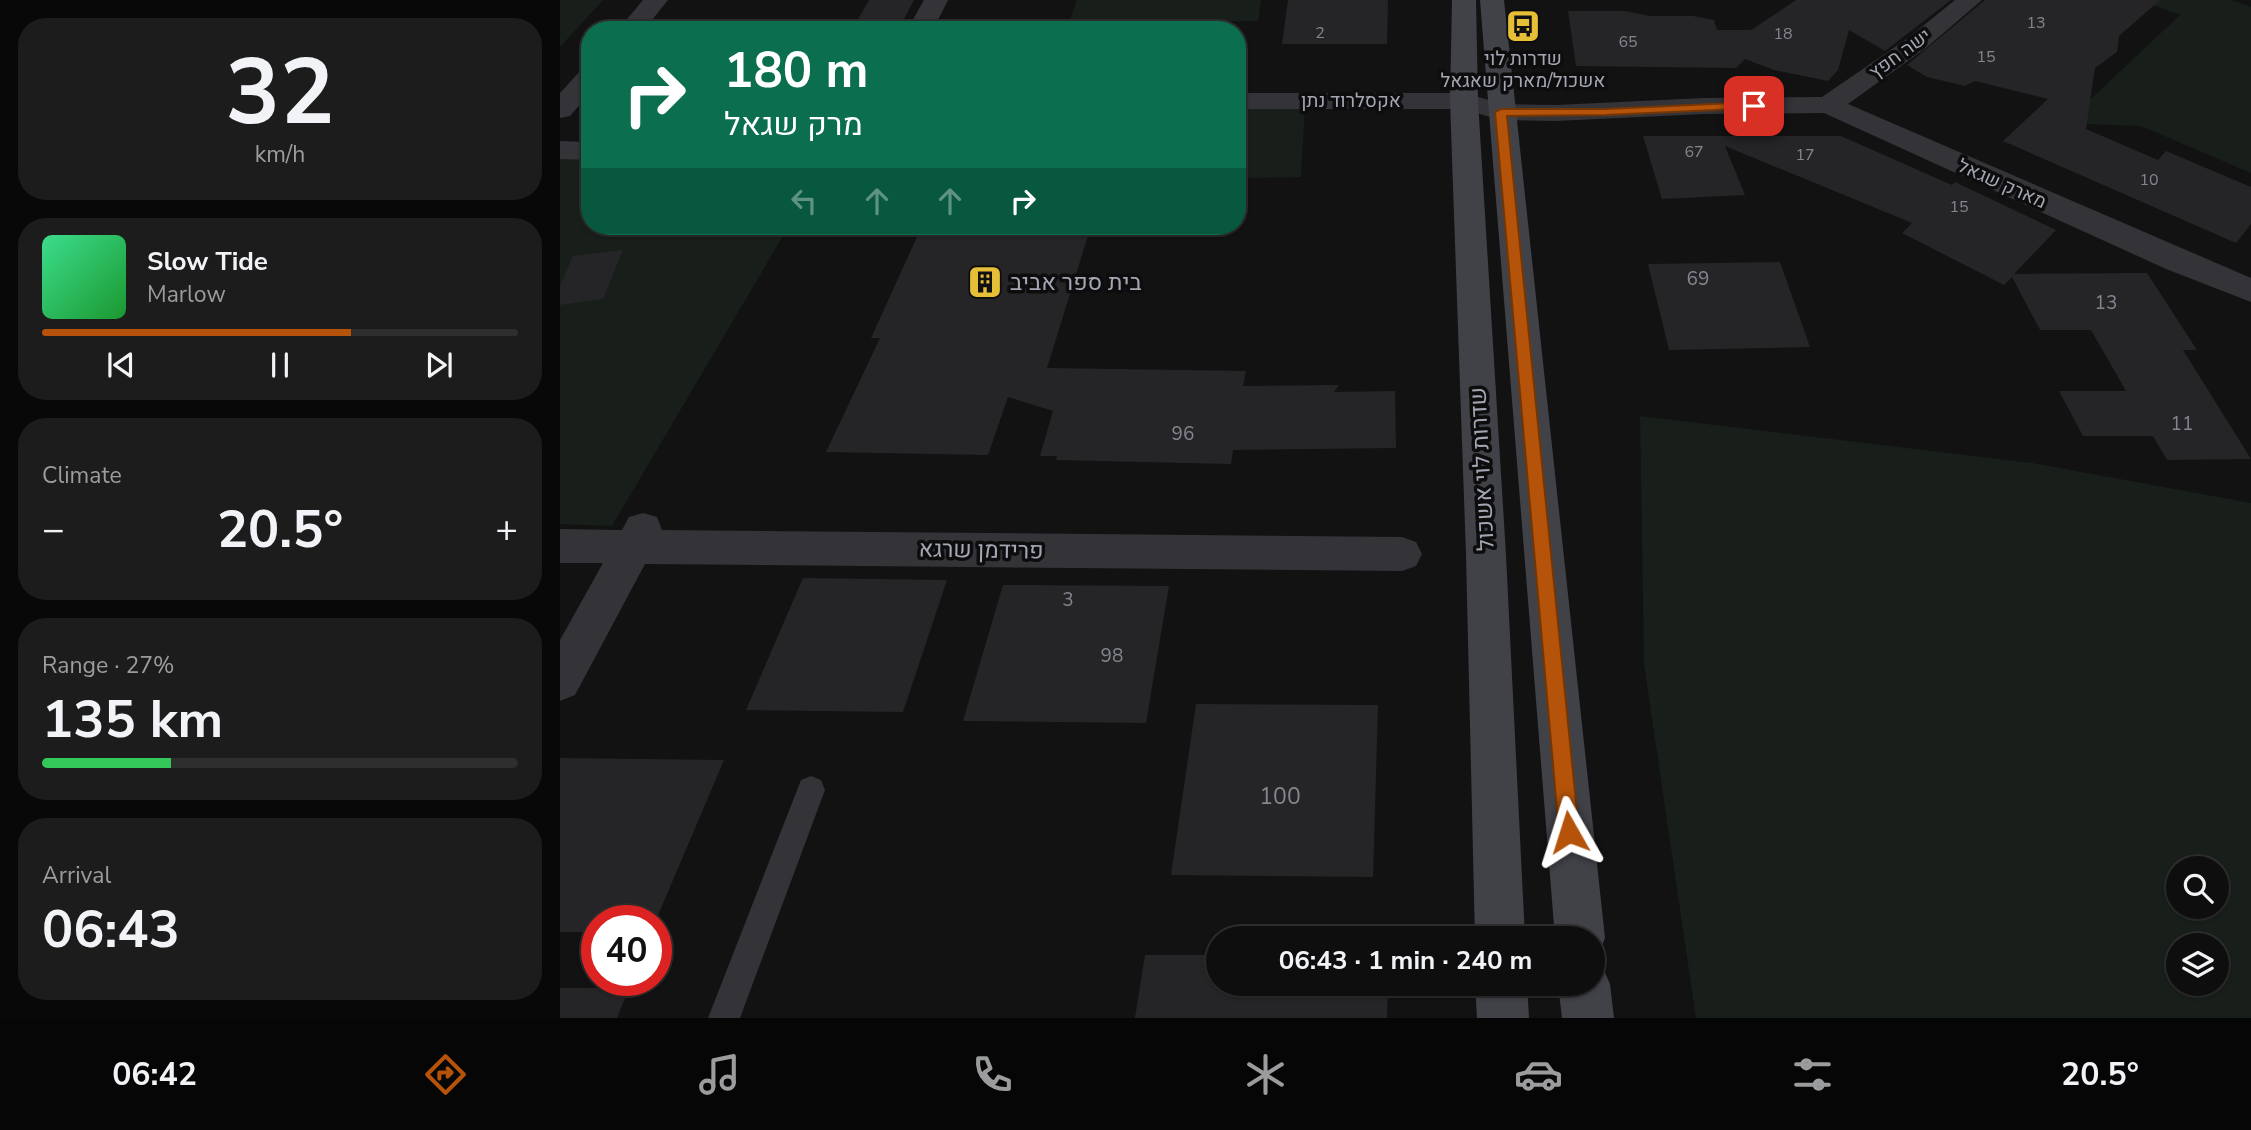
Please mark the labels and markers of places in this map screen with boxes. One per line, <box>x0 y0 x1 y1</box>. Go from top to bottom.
bus stop icon: שדרות לוי אשכול/מארק שאגאל <box>1504 7 1542 45</box>
place label: שדרות לוי אשכול/מארק שאגאל <box>1440 46 1606 94</box>
pin <box>1724 76 1784 136</box>
building icon: בית ספר אביב <box>966 263 1004 301</box>
place label: בית ספר אביב <box>1010 267 1142 298</box>

